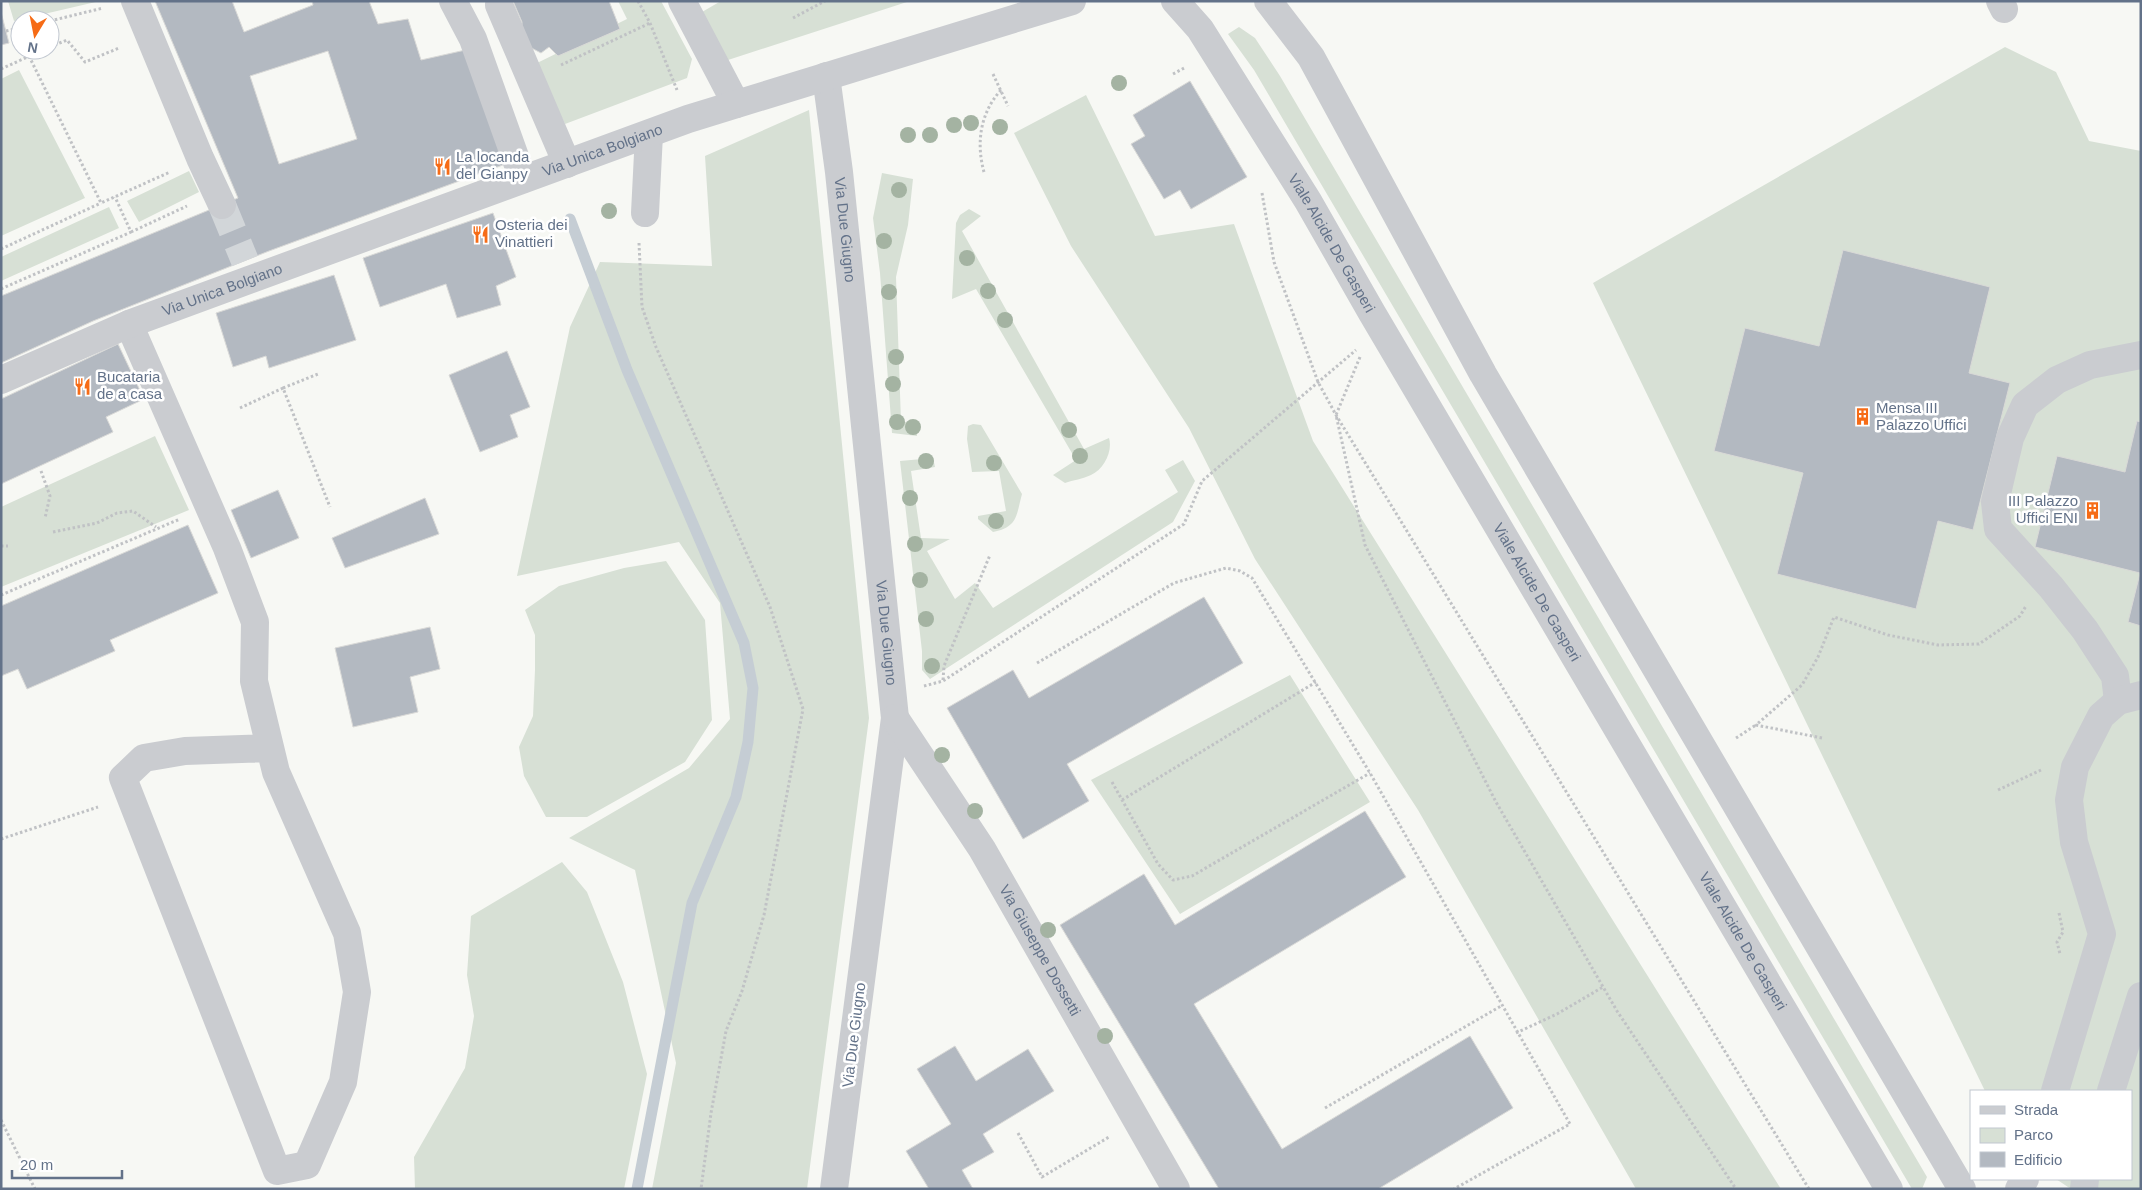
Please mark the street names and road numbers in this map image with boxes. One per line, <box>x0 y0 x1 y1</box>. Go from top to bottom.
street label: Via Unica Bolgiano <box>540 120 665 180</box>
street label: Viale Alcide De Gasperi <box>1285 171 1379 315</box>
street label: Via Due Giugno <box>832 176 859 283</box>
street label: Via Unica Bolgiano <box>160 260 284 319</box>
street label: Viale Alcide De Gasperi <box>1490 520 1585 664</box>
street label: Via Due Giugno <box>873 579 901 686</box>
street label: Viale Alcide De Gasperi <box>1696 869 1790 1013</box>
street label: Via Giuseppe Dossetti <box>996 882 1084 1019</box>
street label: Via Due Giugno <box>839 981 868 1088</box>

